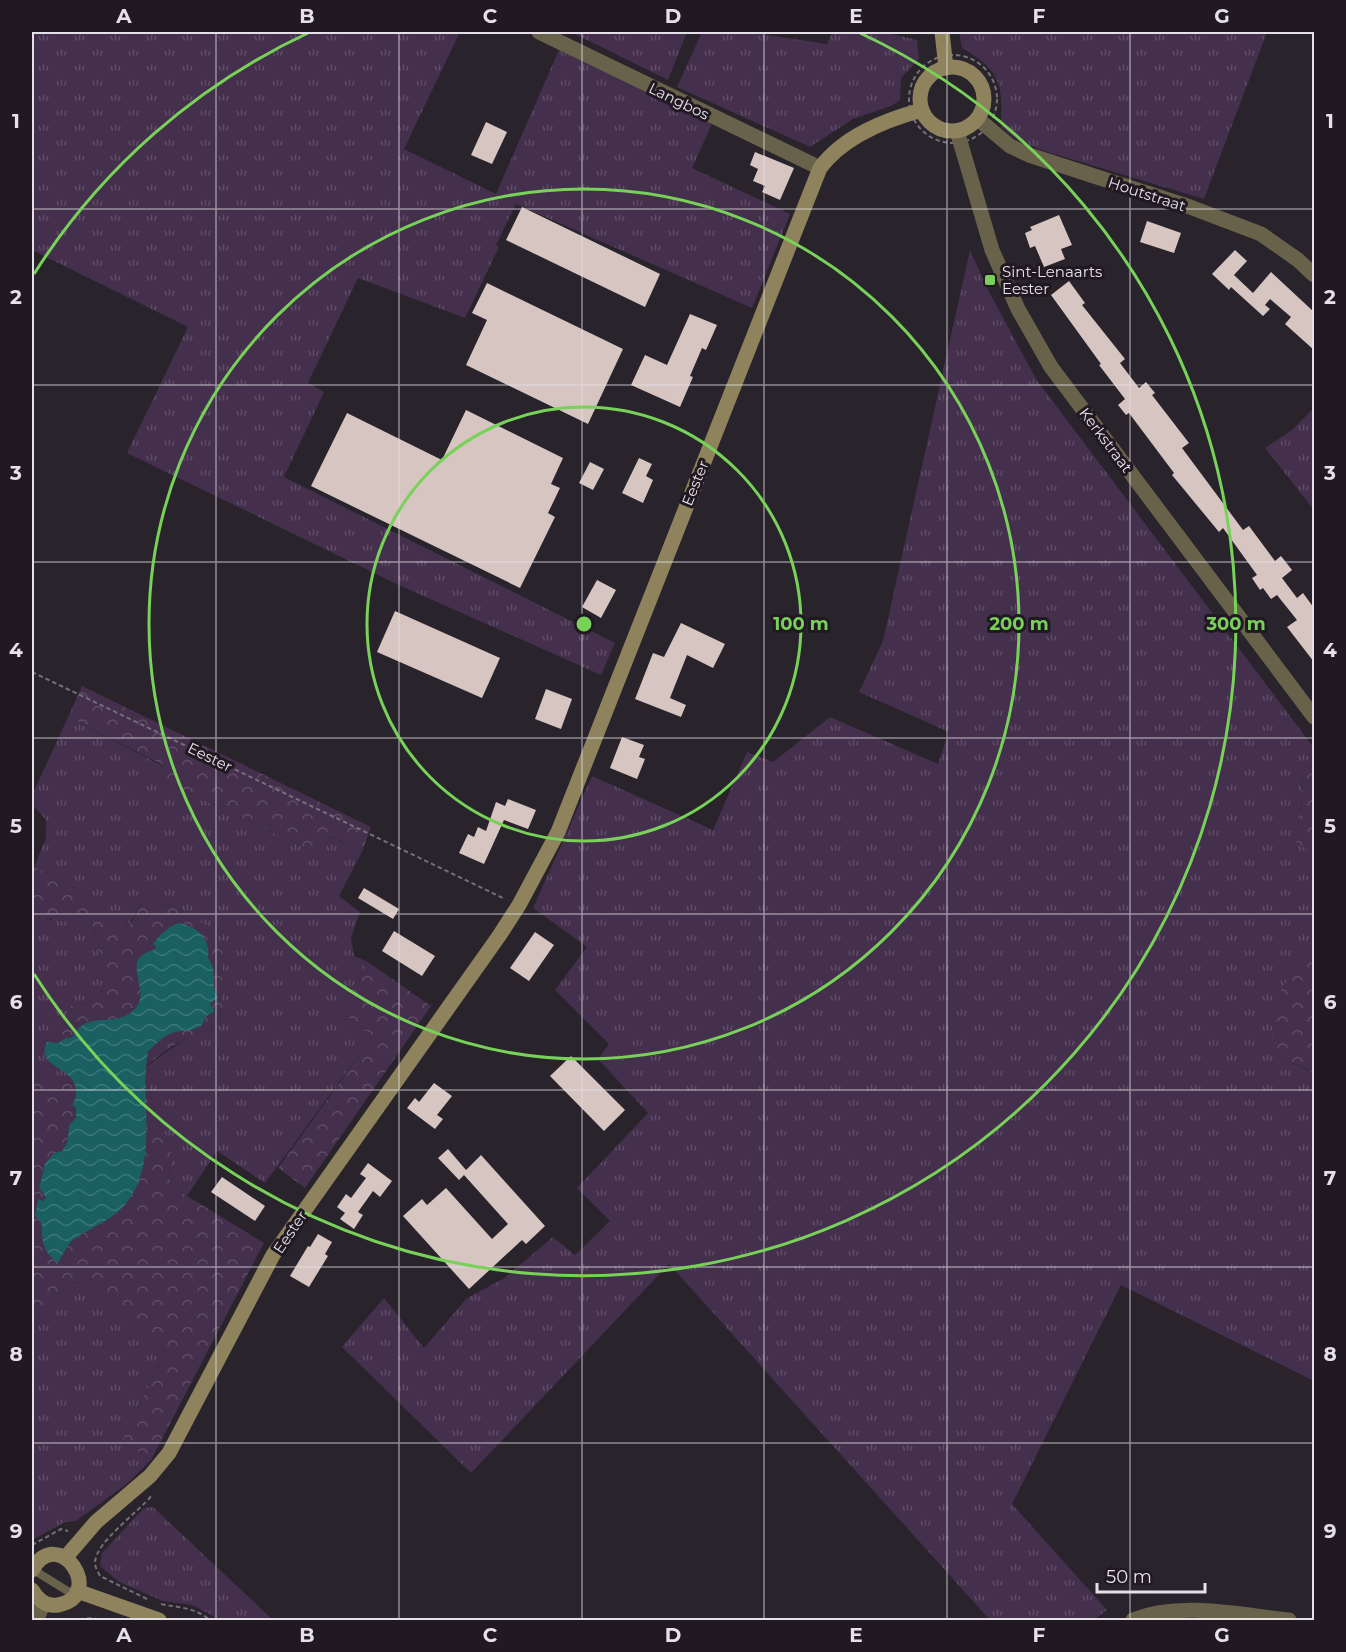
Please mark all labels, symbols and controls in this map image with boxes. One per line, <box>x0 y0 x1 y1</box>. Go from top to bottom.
text: A <box>115 4 132 28</box>
text: B <box>299 4 315 28</box>
text: C <box>483 4 498 28</box>
text: D <box>665 4 681 28</box>
text: E <box>849 4 863 28</box>
text: F <box>1033 4 1046 28</box>
text: G <box>1214 4 1230 28</box>
street label: Langbos <box>646 78 712 124</box>
text: 1 <box>12 109 20 133</box>
text: 1 <box>1326 109 1334 133</box>
street label: Houtstraat <box>1106 173 1188 215</box>
place label: Sint-Lenaarts Eester <box>1002 262 1102 298</box>
marker: Sint-Lenaarts Eester <box>983 273 997 287</box>
text: 2 <box>10 285 22 309</box>
text: 2 <box>1324 285 1336 309</box>
street label: Kerkstraat <box>1075 404 1137 476</box>
street label: Eester <box>677 458 713 508</box>
text: 3 <box>9 461 22 485</box>
text: 3 <box>1323 461 1336 485</box>
text: 100 m <box>773 613 829 635</box>
text: 200 m <box>989 613 1049 635</box>
text: 300 m <box>1205 613 1266 635</box>
centre of rings <box>574 614 594 634</box>
text: 4 <box>9 638 23 662</box>
text: 4 <box>1323 638 1337 662</box>
street label: Eester <box>185 738 235 776</box>
text: 5 <box>10 814 22 838</box>
text: 5 <box>1324 814 1336 838</box>
text: 6 <box>10 990 23 1014</box>
text: 6 <box>1324 990 1337 1014</box>
text: 7 <box>10 1166 22 1190</box>
text: 7 <box>1324 1166 1336 1190</box>
street label: Eester <box>269 1207 311 1257</box>
text: 8 <box>9 1342 23 1366</box>
text: 8 <box>1323 1342 1337 1366</box>
text: 9 <box>10 1519 22 1543</box>
text: 9 <box>1324 1519 1336 1543</box>
scale bar <box>1097 1556 1205 1594</box>
text: 50 m <box>1106 1566 1152 1588</box>
text: A <box>115 1623 132 1647</box>
text: B <box>299 1623 315 1647</box>
text: C <box>483 1623 498 1647</box>
text: D <box>665 1623 681 1647</box>
text: E <box>849 1623 863 1647</box>
text: F <box>1033 1623 1046 1647</box>
text: G <box>1214 1623 1230 1647</box>

